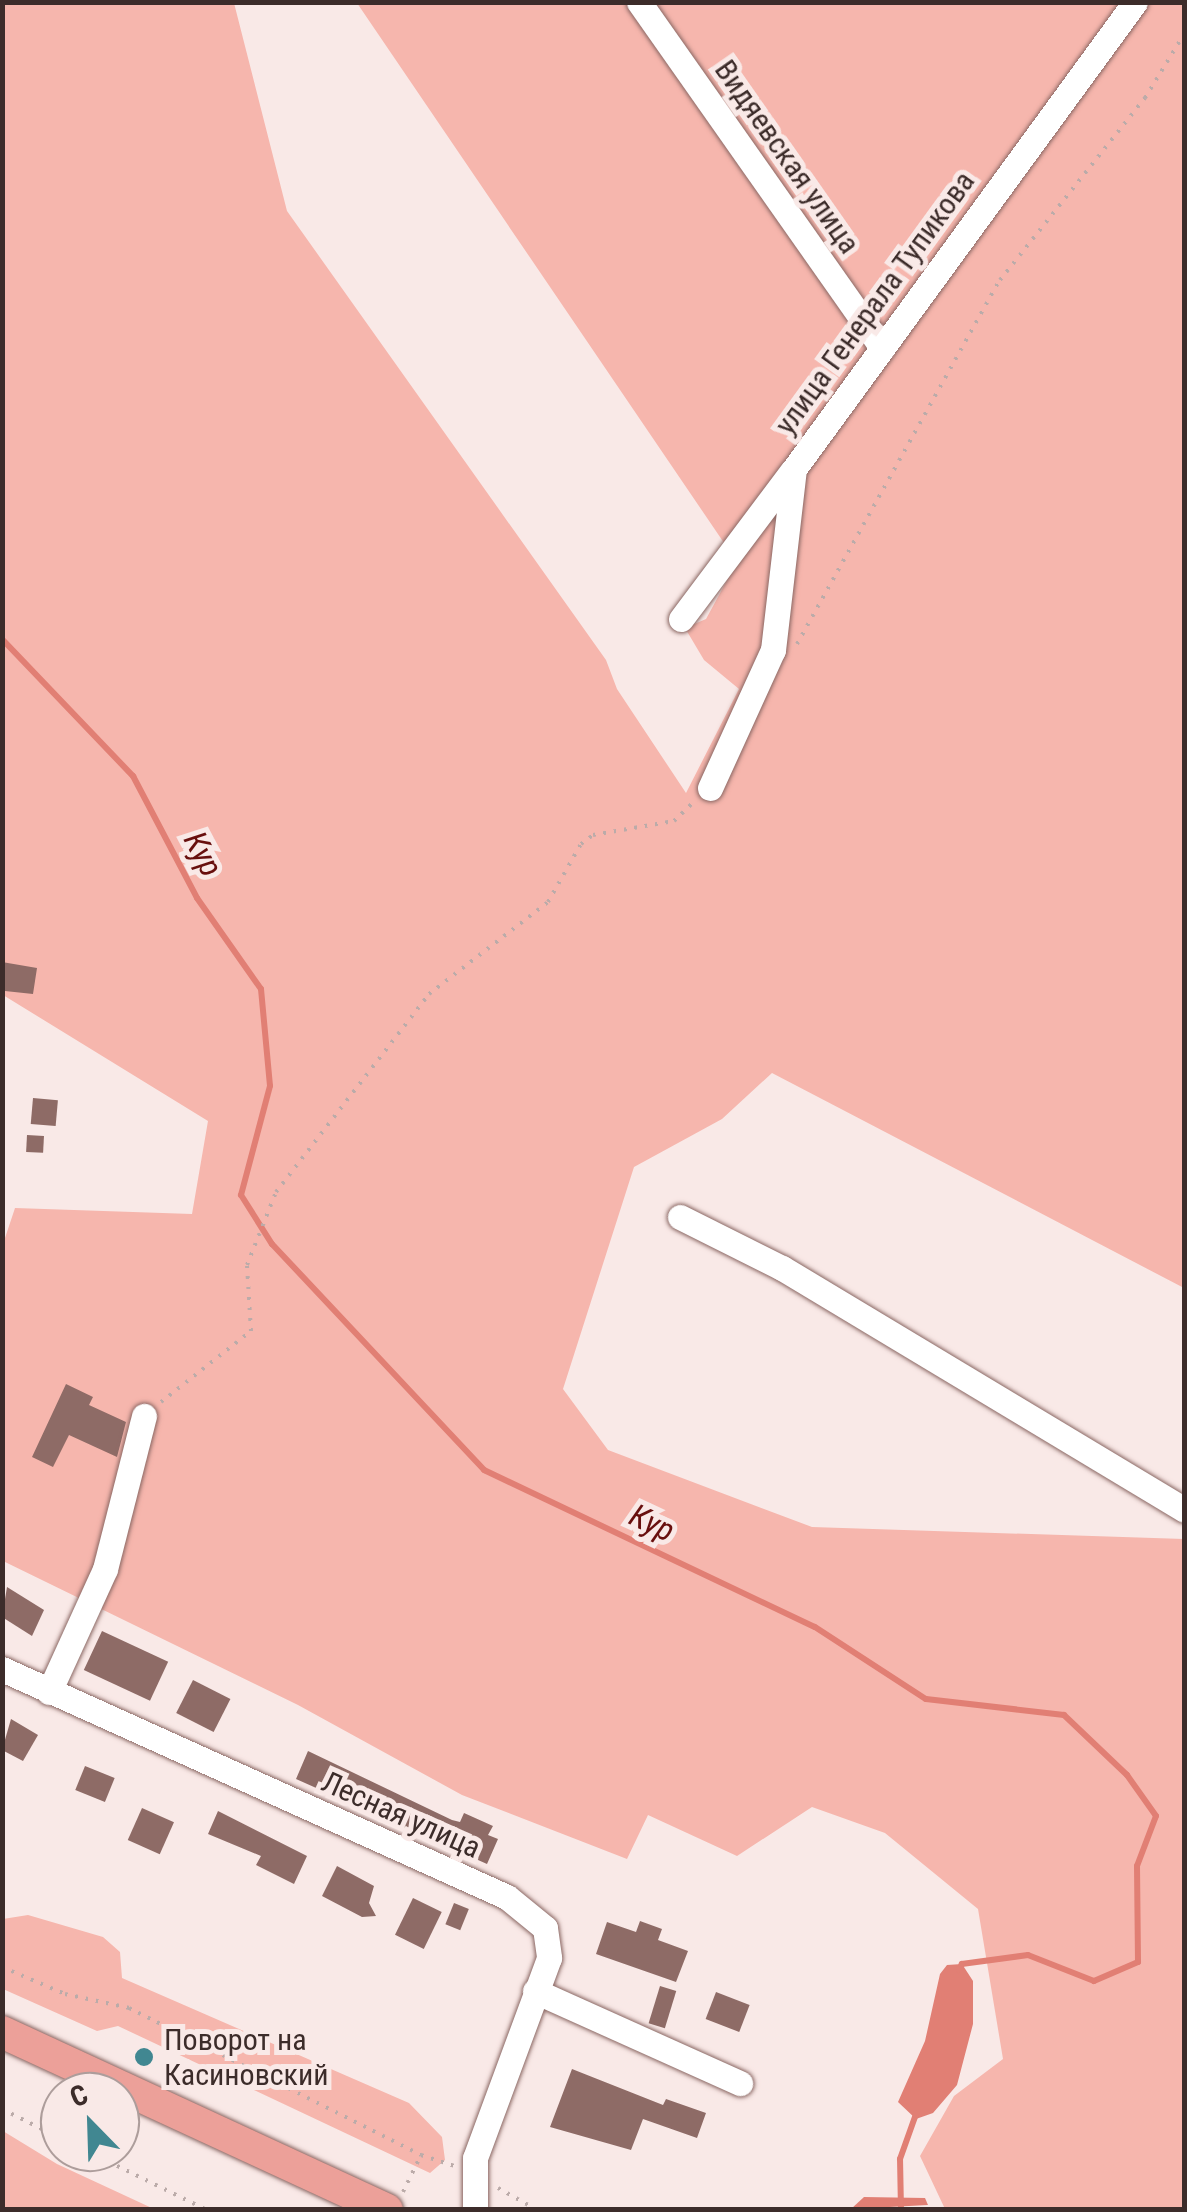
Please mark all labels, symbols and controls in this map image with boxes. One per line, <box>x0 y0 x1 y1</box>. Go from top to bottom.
street label: Видяевская улица <box>707 53 867 261</box>
street label: улица Генерала Тупикова <box>767 164 983 442</box>
water label: Кур <box>175 825 231 883</box>
water label: Кур <box>623 1496 681 1550</box>
street label: Лесная улица <box>316 1764 486 1866</box>
place label: Поворот на Касиновский <box>164 2022 329 2092</box>
marker: Поворот на Касиновский <box>133 2046 155 2068</box>
north arrow <box>40 2072 140 2172</box>
text: С <box>65 2077 93 2114</box>

